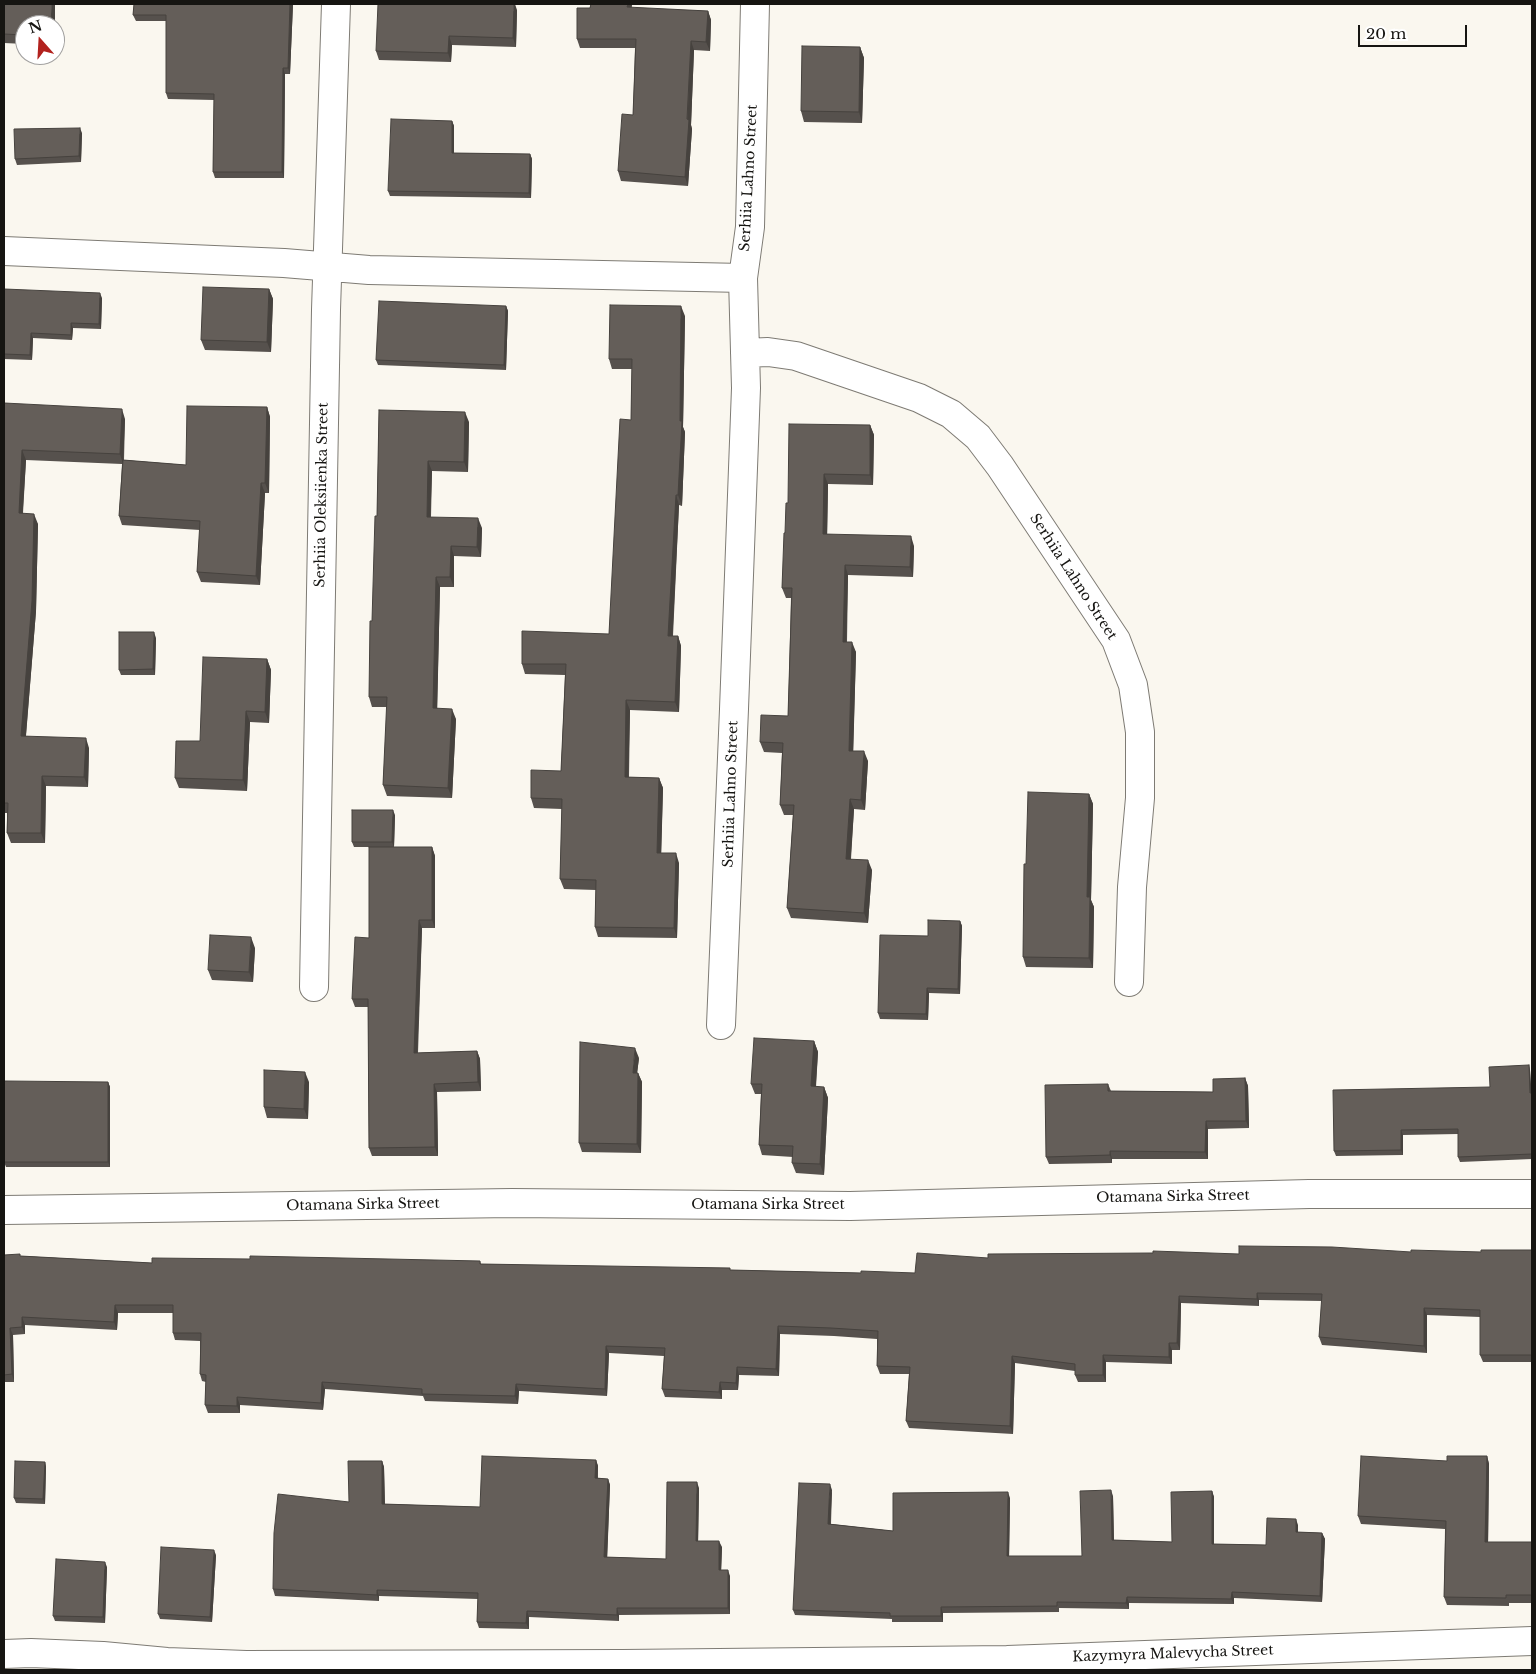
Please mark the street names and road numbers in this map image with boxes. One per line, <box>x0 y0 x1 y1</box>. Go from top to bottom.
street label: Serhiia Lahno Street <box>737 104 761 252</box>
street label: Serhiia Oleksiienka Street <box>312 402 332 588</box>
street label: Serhiia Lahno Street <box>1026 511 1120 643</box>
street label: Serhiia Lahno Street <box>720 720 742 868</box>
street label: Otamana Sirka Street <box>1096 1187 1250 1207</box>
street label: Otamana Sirka Street <box>286 1195 440 1215</box>
street label: Otamana Sirka Street <box>691 1197 845 1213</box>
street label: Kazymyra Malevycha Street <box>1072 1642 1274 1666</box>

